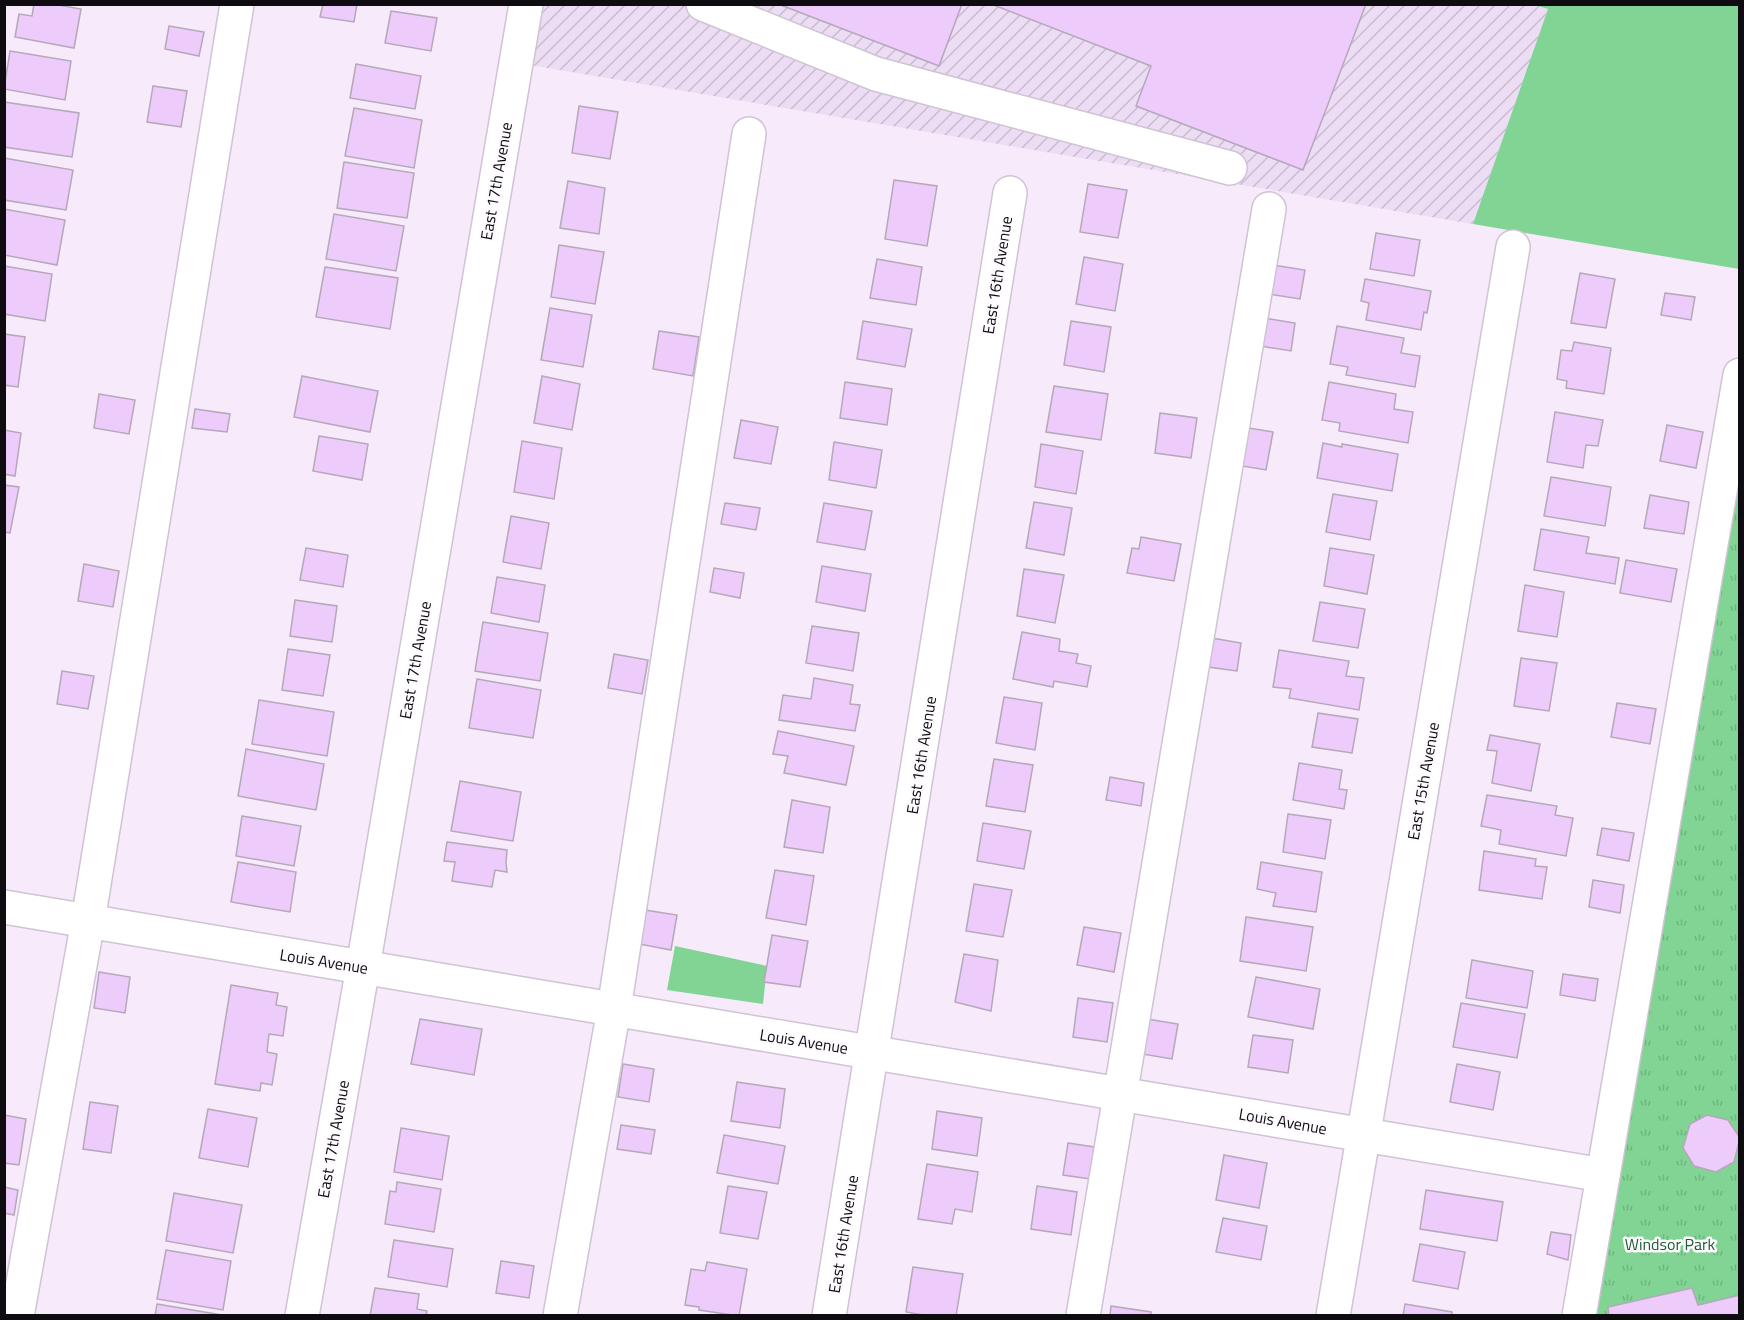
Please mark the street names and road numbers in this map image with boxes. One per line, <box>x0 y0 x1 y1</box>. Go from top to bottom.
street label: East 17th Avenue <box>474 120 518 242</box>
street label: East 16th Avenue <box>976 214 1018 336</box>
street label: East 17th Avenue <box>393 599 437 721</box>
street label: East 16th Avenue <box>900 694 942 816</box>
street label: East 15th Avenue <box>1401 720 1445 842</box>
street label: Louis Avenue <box>278 942 370 980</box>
street label: Louis Avenue <box>758 1022 850 1060</box>
street label: East 17th Avenue <box>311 1078 355 1200</box>
street label: Louis Avenue <box>1237 1101 1329 1141</box>
street label: East 16th Avenue <box>822 1173 864 1295</box>

